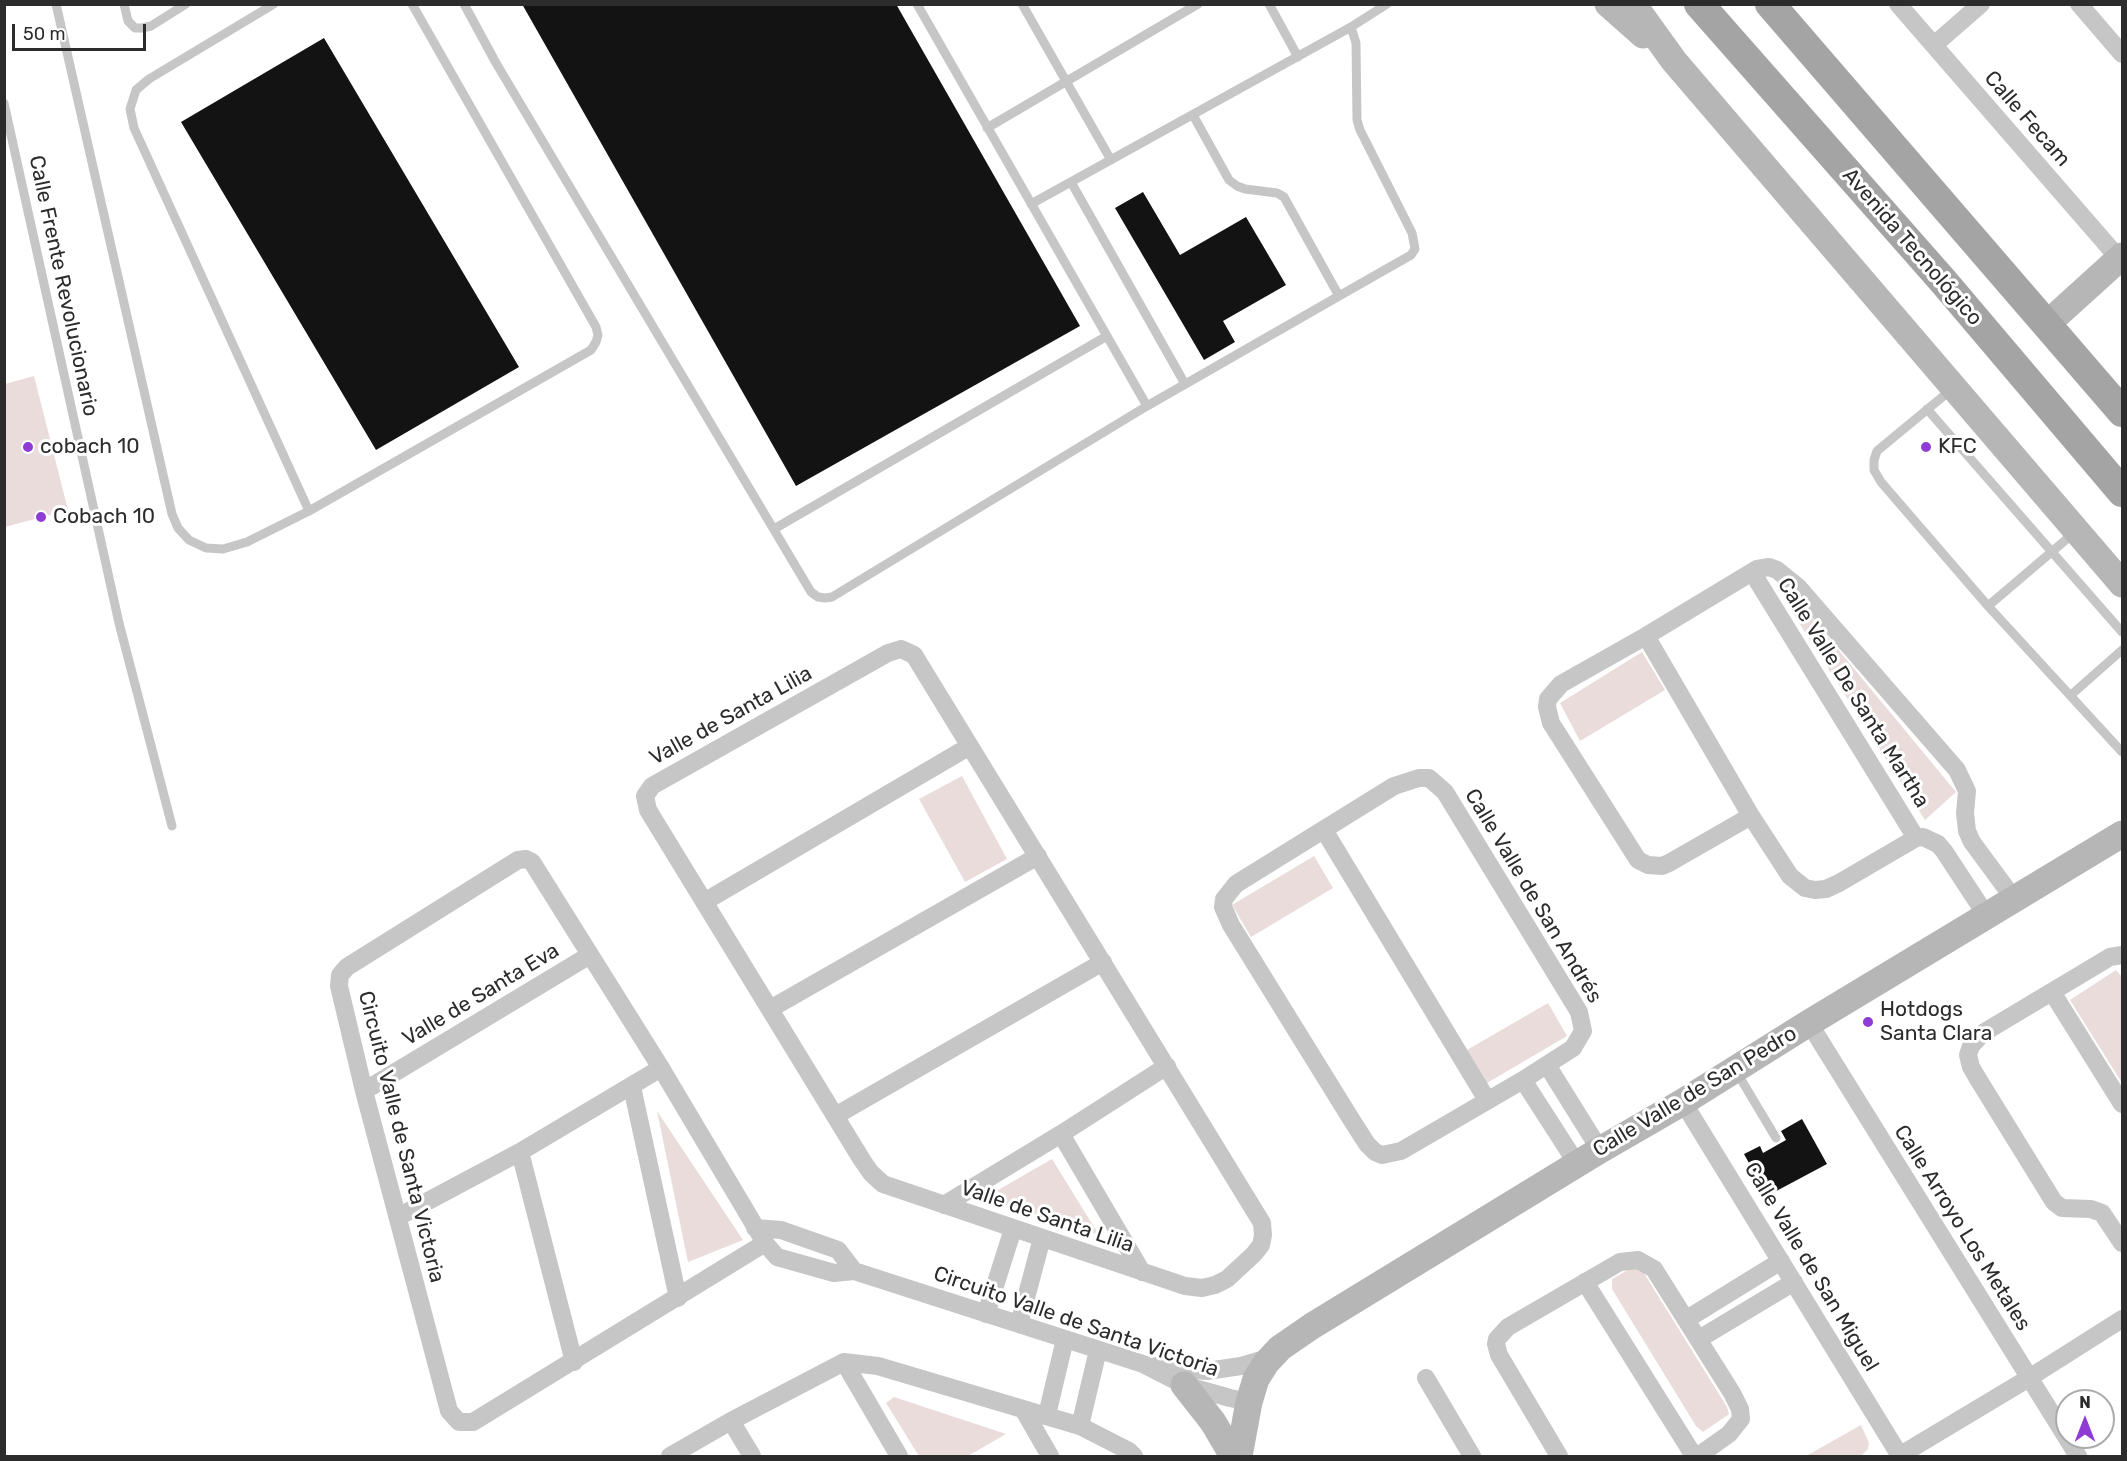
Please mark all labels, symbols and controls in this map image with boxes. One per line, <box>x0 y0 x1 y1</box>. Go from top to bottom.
scale bar <box>15 12 148 50</box>
text: 50 m <box>23 23 66 45</box>
street label: Calle Fecam <box>1979 66 2075 172</box>
street label: Calle Frente Revolucionario <box>23 153 103 419</box>
street label: Avenida Tecnológico <box>1837 163 1987 331</box>
place label: cobach 10 <box>40 434 140 460</box>
place label: KFC <box>1938 434 1977 460</box>
marker: cobach 10 <box>21 440 35 454</box>
marker: KFC <box>1919 440 1933 454</box>
place label: Cobach 10 <box>53 504 155 530</box>
marker: Cobach 10 <box>34 510 48 524</box>
street label: Calle Valle De Santa Martha <box>1772 573 1934 813</box>
street label: Valle de Santa Lilia <box>646 661 816 771</box>
street label: Calle Valle de San Andrés <box>1459 784 1607 1008</box>
street label: Valle de Santa Eva <box>398 938 564 1052</box>
street label: Circuito Valle de Santa Victoria <box>353 989 449 1285</box>
place label: Hotdogs Santa Clara <box>1880 997 1992 1047</box>
marker: Hotdogs Santa Clara <box>1861 1015 1875 1029</box>
street label: Calle Valle de San Pedro <box>1589 1021 1801 1163</box>
street label: Calle Arroyo Los Metales <box>1888 1120 2036 1336</box>
street label: Calle Valle de San Miguel <box>1738 1158 1884 1376</box>
street label: Valle de Santa Lilia <box>957 1176 1137 1258</box>
street label: Circuito Valle de Santa Victoria <box>930 1261 1222 1383</box>
north arrow <box>2055 1389 2115 1449</box>
text: N <box>2079 1393 2091 1412</box>

